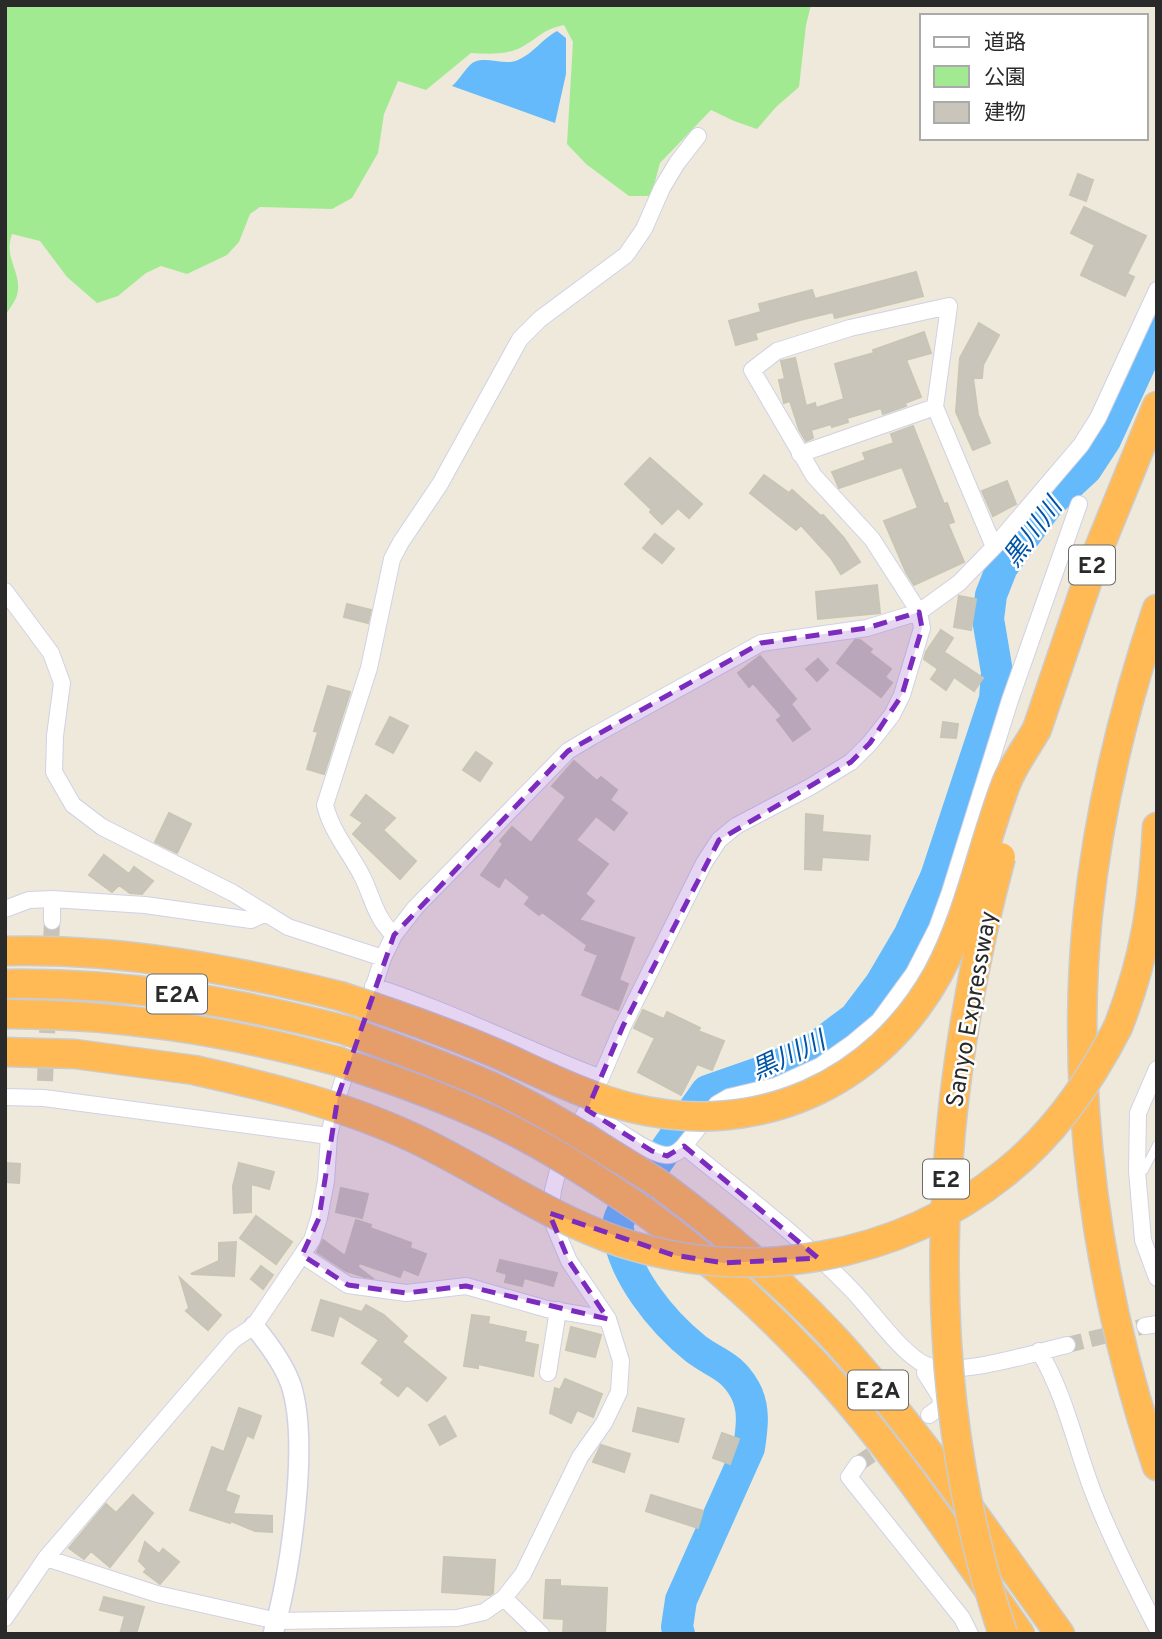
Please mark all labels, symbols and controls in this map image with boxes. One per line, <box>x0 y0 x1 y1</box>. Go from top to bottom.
legend <box>920 14 1148 140</box>
text: 道路 <box>984 30 1026 57</box>
text: 公園 <box>984 65 1026 92</box>
text: 建物 <box>984 100 1026 127</box>
water label: 黒川川 <box>997 490 1072 575</box>
road number: E2 <box>1069 545 1115 584</box>
street label: Sanyo Expressway <box>941 909 1005 1110</box>
road number: E2A <box>147 974 207 1014</box>
water label: 黒川川 <box>747 1025 834 1089</box>
road number: E2 <box>923 1160 969 1198</box>
road number: E2A <box>848 1371 908 1410</box>

